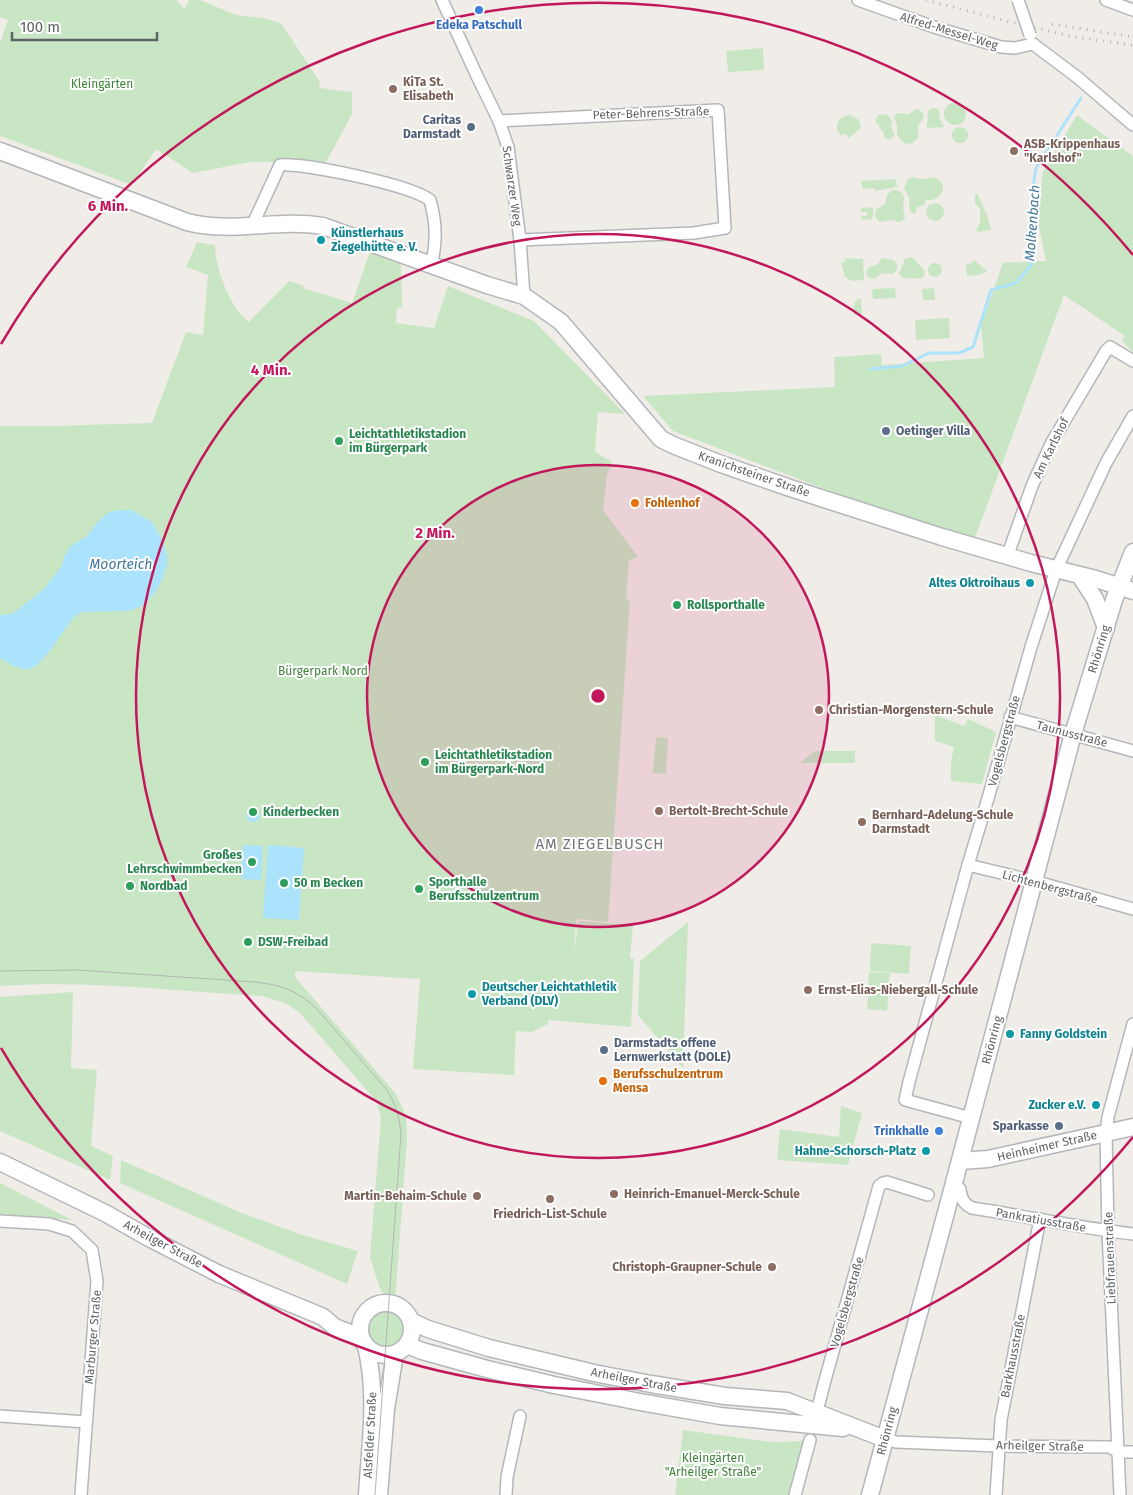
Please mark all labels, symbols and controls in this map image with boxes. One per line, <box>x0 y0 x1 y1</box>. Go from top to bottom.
marker: Edeka Patschull <box>473 4 485 16</box>
street label: Alfred-Messel-Weg <box>898 9 1000 53</box>
scale bar <box>12 10 158 42</box>
text: 100 m <box>20 18 60 36</box>
place label: Edeka Patschull <box>436 18 522 32</box>
place label: KiTa St. Elisabeth <box>403 75 454 103</box>
park label: Kleingärten <box>71 77 133 91</box>
marker: KiTa St. Elisabeth <box>387 83 399 95</box>
street label: Peter-Behrens-Straße <box>592 104 710 122</box>
place label: Caritas Darmstadt <box>403 113 461 141</box>
marker: Caritas Darmstadt <box>465 121 477 133</box>
place label: ASB-Krippenhaus "Karlshof" <box>1023 137 1120 165</box>
street label: Schwarzer Weg <box>499 145 525 228</box>
marker: ASB-Krippenhaus "Karlshof" <box>1008 145 1020 157</box>
water label: Molkenbach <box>1021 184 1044 262</box>
text: 6 Min. <box>88 197 129 215</box>
place label: Künstlerhaus Ziegelhütte e. V. <box>331 226 418 254</box>
marker: Künstlerhaus Ziegelhütte e. V. <box>315 234 327 246</box>
text: 4 Min. <box>251 361 292 379</box>
street label: Am Karlshof <box>1030 415 1072 481</box>
place label: Oetinger Villa <box>896 424 971 438</box>
marker: Oetinger Villa <box>880 425 892 437</box>
place label: Leichtathletikstadion im Bürgerpark <box>349 427 466 455</box>
marker: Leichtathletikstadion im Bürgerpark <box>333 435 345 447</box>
street label: Kranichsteiner Straße <box>696 448 812 500</box>
place label: Fohlenhof <box>645 496 701 510</box>
marker: Fohlenhof <box>629 497 641 509</box>
text: 2 Min. <box>415 524 455 542</box>
water label: Moorteich <box>90 556 152 573</box>
place label: Altes Oktroihaus <box>928 576 1020 590</box>
marker: Altes Oktroihaus <box>1024 577 1036 589</box>
place label: Rollsporthalle <box>687 598 765 612</box>
marker: Rollsporthalle <box>671 599 683 611</box>
street label: Rhönring <box>1085 623 1113 675</box>
park label: Bürgerpark Nord <box>278 664 368 678</box>
centre of rings <box>589 687 607 705</box>
street label: Vogelsbergstraße <box>985 694 1023 788</box>
place label: Christian-Morgenstern-Schule <box>829 703 994 717</box>
marker: Christian-Morgenstern-Schule <box>813 704 825 716</box>
street label: Taunusstraße <box>1035 718 1109 750</box>
place label: Leichtathletikstadion im Bürgerpark-Nord <box>435 748 552 776</box>
marker: Leichtathletikstadion im Bürgerpark-Nord <box>419 756 431 768</box>
place label: Bertolt-Brecht-Schule <box>669 804 789 818</box>
place label: Kinderbecken <box>263 805 339 819</box>
marker: Bertolt-Brecht-Schule <box>653 805 665 817</box>
marker: Kinderbecken <box>247 806 259 818</box>
place label: Bernhard-Adelung-Schule Darmstadt <box>872 808 1014 836</box>
marker: Bernhard-Adelung-Schule Darmstadt <box>856 816 868 828</box>
district label: AM ZIEGELBUSCH <box>535 835 665 853</box>
place label: Großes Lehrschwimmbecken <box>127 848 242 876</box>
marker: Großes Lehrschwimmbecken <box>246 856 258 868</box>
street label: Lichtenbergstraße <box>1001 867 1099 907</box>
place label: Sporthalle Berufsschulzentrum <box>429 875 539 903</box>
place label: 50 m Becken <box>294 876 363 890</box>
marker: 50 m Becken <box>278 877 290 889</box>
place label: Nordbad <box>140 879 187 893</box>
marker: Nordbad <box>124 880 136 892</box>
marker: Sporthalle Berufsschulzentrum <box>413 883 425 895</box>
place label: DSW-Freibad <box>258 935 328 949</box>
marker: DSW-Freibad <box>242 936 254 948</box>
place label: Deutscher Leichtathletik Verband (DLV) <box>481 980 617 1008</box>
place label: Ernst-Elias-Niebergall-Schule <box>818 983 978 997</box>
marker: Ernst-Elias-Niebergall-Schule <box>802 984 814 996</box>
marker: Deutscher Leichtathletik Verband (DLV) <box>466 988 478 1000</box>
street label: Rhönring <box>979 1013 1005 1066</box>
place label: Fanny Goldstein <box>1020 1027 1107 1041</box>
marker: Fanny Goldstein <box>1004 1028 1016 1040</box>
place label: Darmstadts offene Lernwerkstatt (DOLE) <box>614 1036 731 1064</box>
marker: Darmstadts offene Lernwerkstatt (DOLE) <box>598 1044 610 1056</box>
place label: Berufsschulzentrum Mensa <box>613 1067 723 1095</box>
marker: Berufsschulzentrum Mensa <box>597 1075 609 1087</box>
place label: Zucker e.V. <box>1028 1098 1086 1112</box>
marker: Zucker e.V. <box>1090 1099 1102 1111</box>
place label: Sparkasse <box>993 1119 1049 1133</box>
marker: Sparkasse <box>1053 1120 1065 1132</box>
place label: Trinkhalle <box>874 1124 929 1138</box>
marker: Trinkhalle <box>933 1125 945 1137</box>
street label: Heinheimer Straße <box>996 1128 1098 1164</box>
place label: Hahne-Schorsch-Platz <box>795 1144 916 1158</box>
marker: Hahne-Schorsch-Platz <box>920 1145 932 1157</box>
place label: Heinrich-Emanuel-Merck-Schule <box>624 1187 800 1201</box>
marker: Heinrich-Emanuel-Merck-Schule <box>608 1188 620 1200</box>
place label: Martin-Behaim-Schule <box>344 1189 467 1203</box>
marker: Martin-Behaim-Schule <box>471 1190 483 1202</box>
marker: Friedrich-List-Schule <box>544 1193 556 1205</box>
street label: Pankratiusstraße <box>995 1205 1087 1235</box>
place label: Friedrich-List-Schule <box>493 1207 607 1221</box>
street label: Liebfrauenstraße <box>1101 1211 1119 1305</box>
street label: Arheilger Straße <box>121 1217 205 1271</box>
street label: Vogelsbergstraße <box>827 1255 867 1349</box>
place label: Christoph-Graupner-Schule <box>612 1260 762 1274</box>
marker: Christoph-Graupner-Schule <box>766 1261 778 1273</box>
street label: Marburger Straße <box>82 1289 104 1385</box>
street label: Barkhausstraße <box>998 1313 1028 1399</box>
street label: Arheilger Straße <box>590 1365 678 1395</box>
street label: Alsfelder Straße <box>361 1391 379 1479</box>
street label: Rhönring <box>874 1404 900 1457</box>
street label: Arheilger Straße <box>996 1438 1084 1454</box>
park label: Kleingärten "Arheilger Straße" <box>665 1451 762 1479</box>

